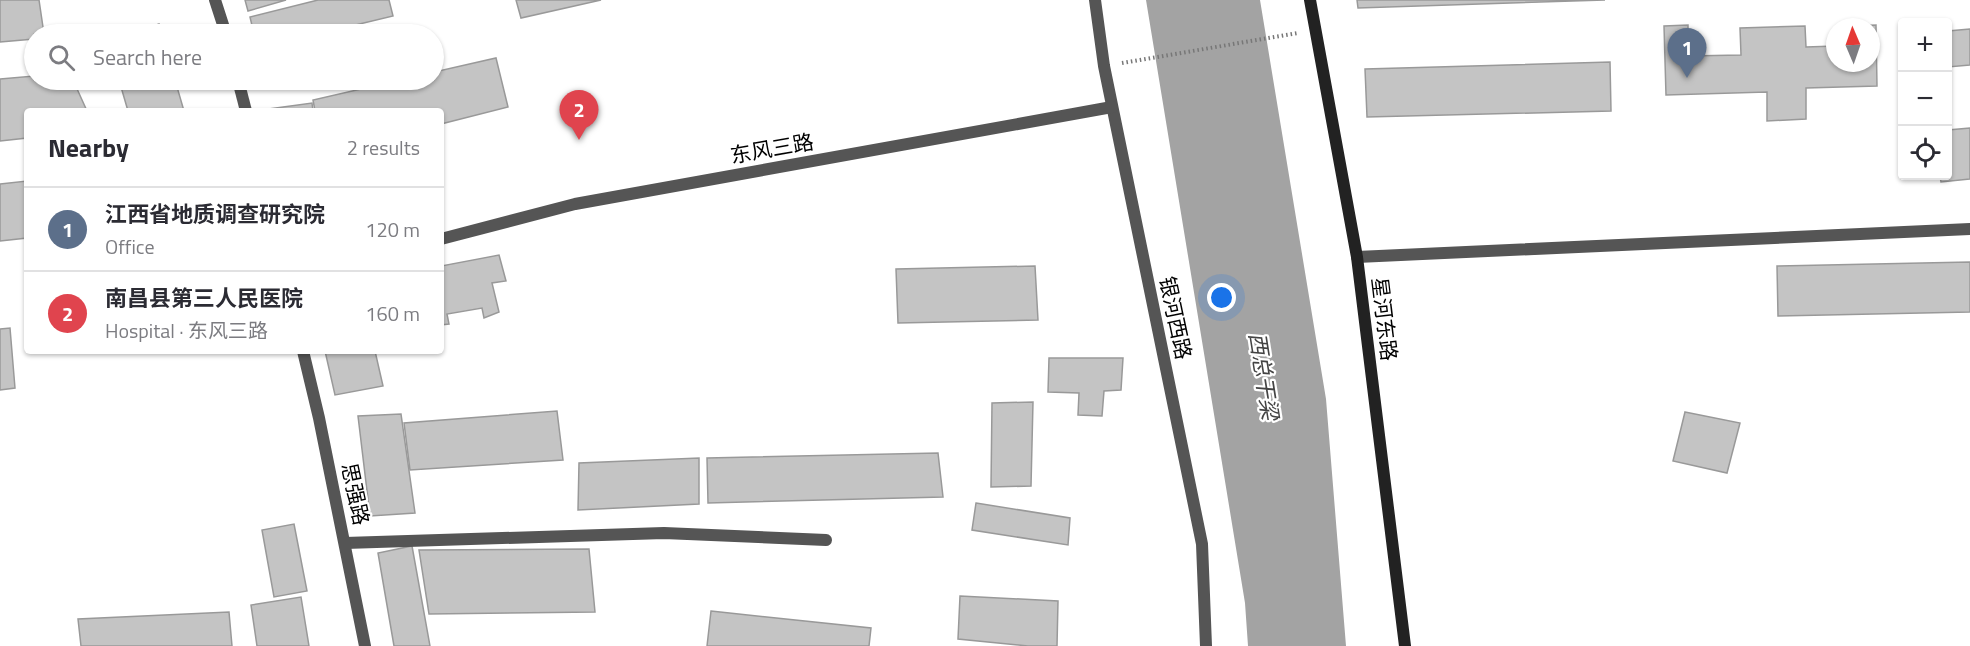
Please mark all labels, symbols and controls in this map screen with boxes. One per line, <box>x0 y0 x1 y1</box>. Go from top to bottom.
north arrow <box>1826 18 1880 72</box>
map controls <box>1898 18 1952 180</box>
button: + <box>1898 18 1952 72</box>
search box <box>24 24 444 90</box>
pin: 1 <box>1668 28 1706 78</box>
text: Search here <box>93 40 202 74</box>
icon: search <box>45 41 78 74</box>
button: − <box>1898 72 1952 126</box>
pin: 2 <box>560 90 598 140</box>
street label: 东风三路 <box>728 125 816 171</box>
button: locate <box>1898 126 1952 180</box>
text: Nearby <box>48 128 129 167</box>
text: 2 results <box>347 132 420 163</box>
text: 江西省地质调查研究院 <box>105 197 325 231</box>
text: 1 <box>62 214 73 245</box>
text: 120 m <box>365 214 420 245</box>
text: Office <box>105 231 155 262</box>
street label: 银河西路 <box>1152 273 1200 362</box>
street label: 星河东路 <box>1364 275 1406 363</box>
text: 南昌县第三人民医院 <box>105 281 303 315</box>
your location <box>1207 283 1236 312</box>
text: 2 <box>62 298 73 329</box>
text: 160 m <box>365 298 420 329</box>
text: Hospital · 东风三路 <box>105 315 268 346</box>
water label: 西总干梁 <box>1240 330 1288 424</box>
street label: 思强路 <box>334 460 378 528</box>

